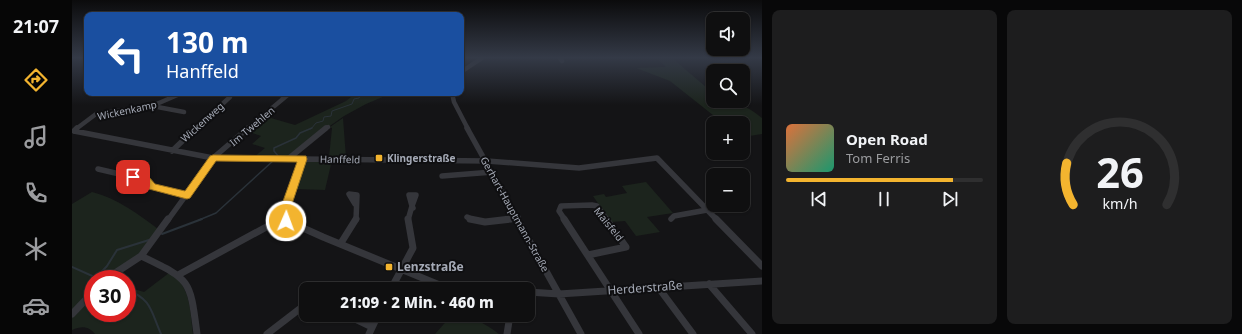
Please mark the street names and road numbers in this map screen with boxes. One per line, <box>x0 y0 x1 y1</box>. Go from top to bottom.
street label: Wickenkamp <box>96 97 158 123</box>
street label: Wickenweg <box>177 99 227 145</box>
street label: Im Twehlen <box>227 103 277 149</box>
street label: Hanffeld <box>320 152 360 166</box>
street label: Gerhart-Hauptmann-Straße <box>477 154 553 275</box>
street label: Maisfeld <box>591 204 627 244</box>
street label: Herderstraße <box>607 276 683 299</box>

